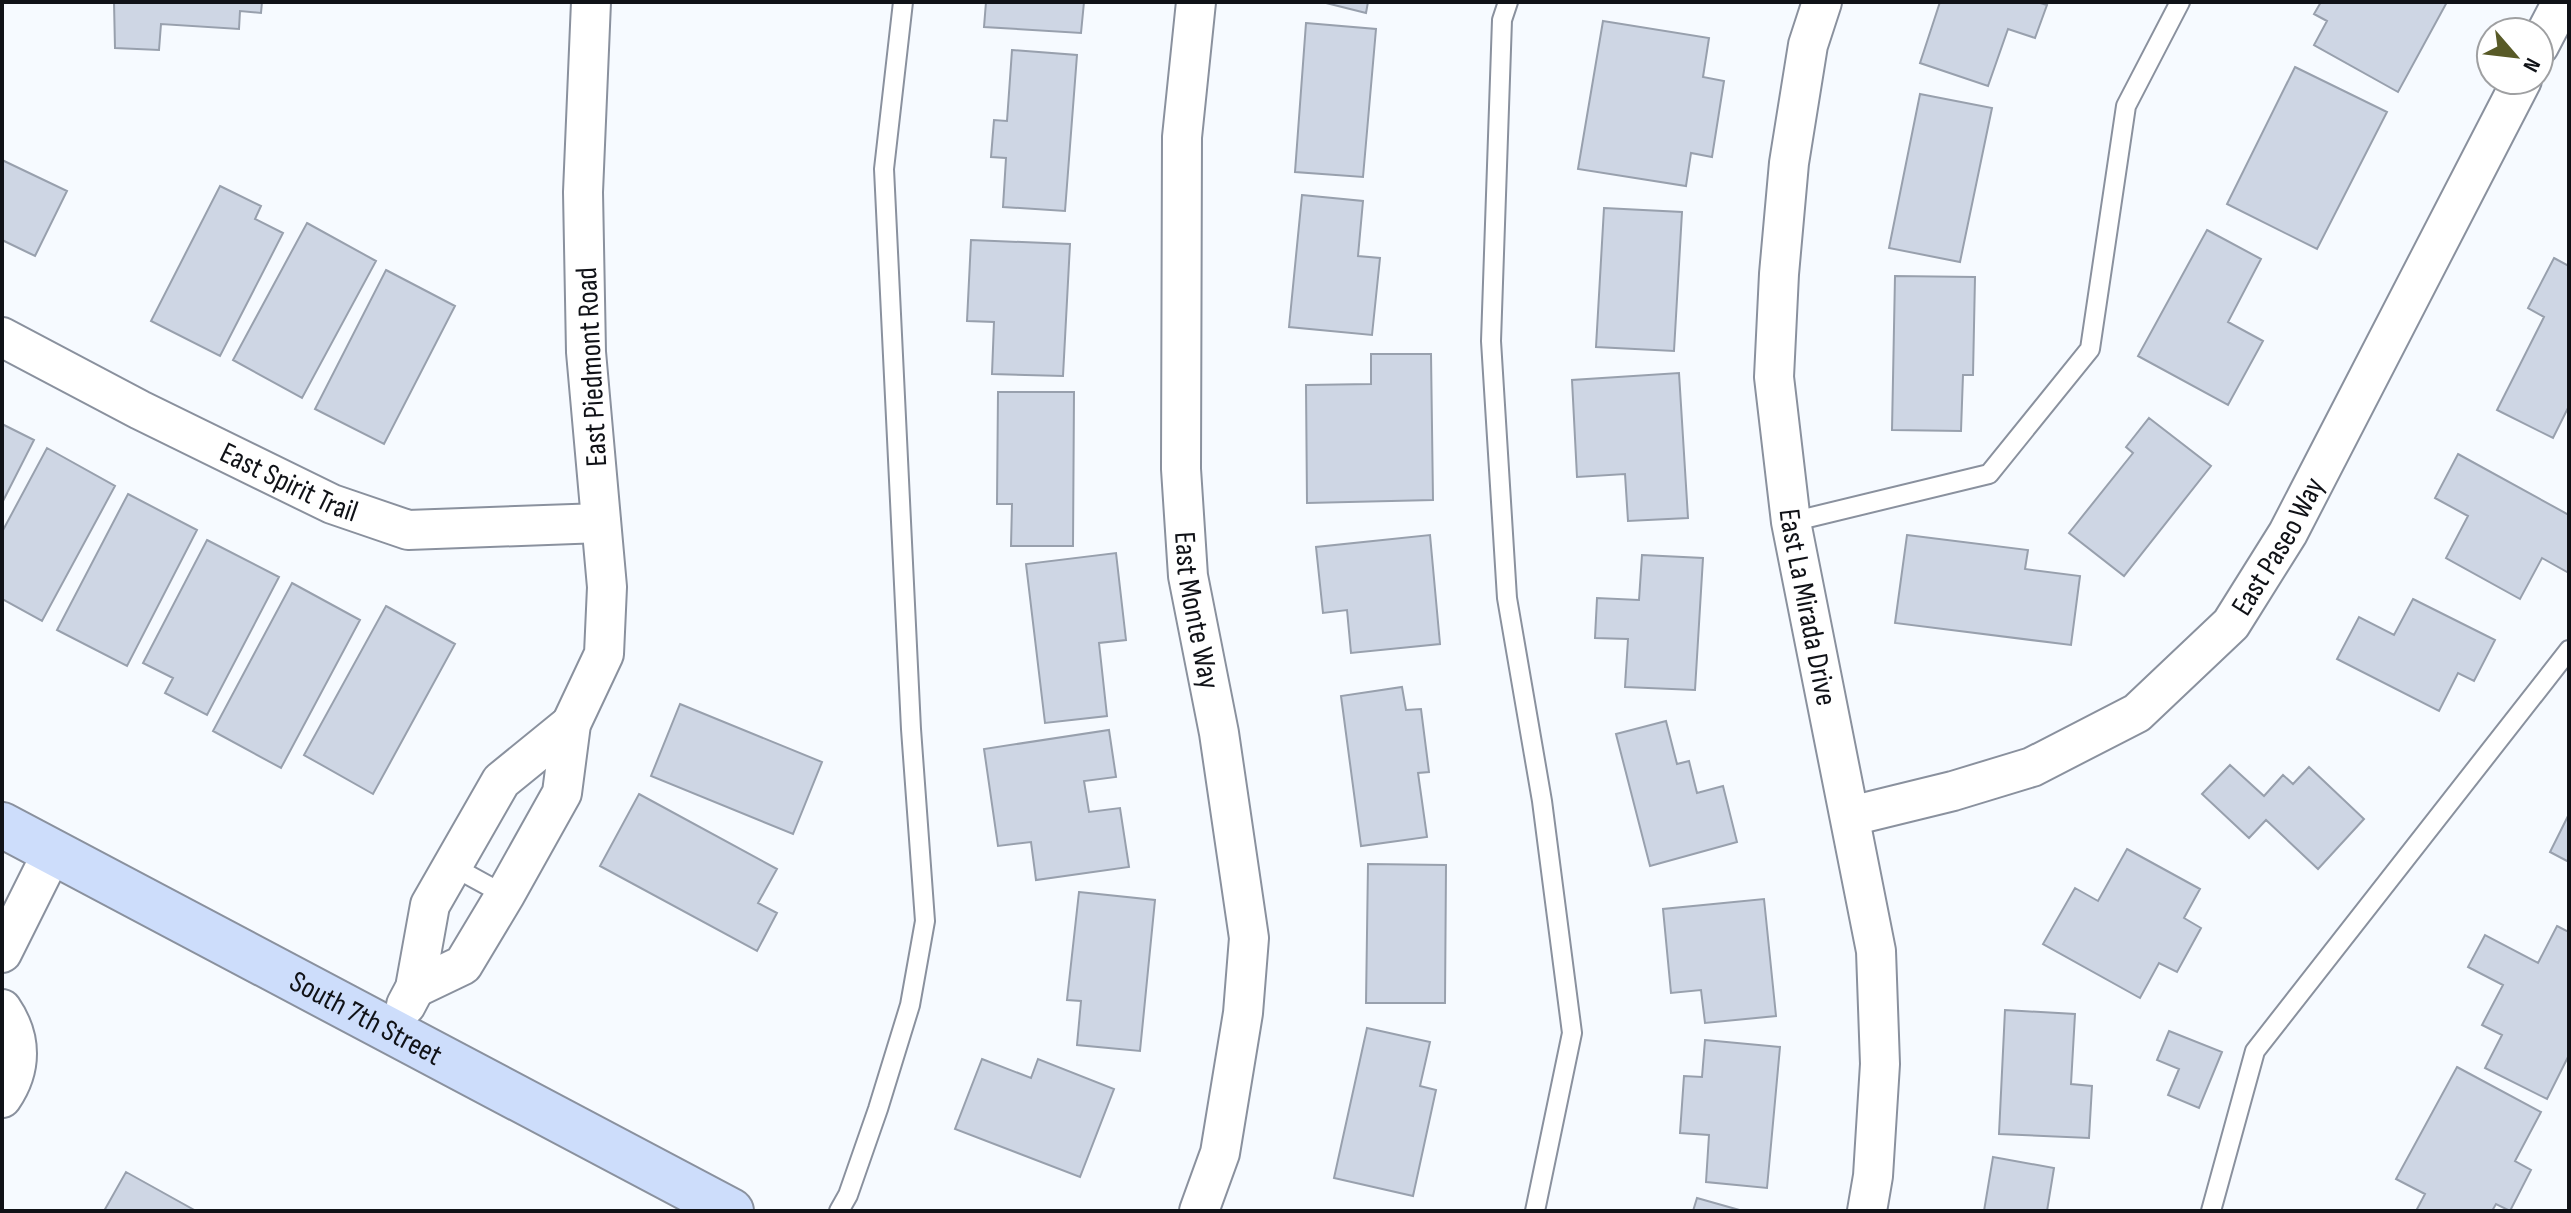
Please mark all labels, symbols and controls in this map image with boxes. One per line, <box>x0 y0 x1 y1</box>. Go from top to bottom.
north arrow <box>2475 16 2555 96</box>
text: N <box>2517 53 2546 76</box>
street label: East Piedmont Road <box>569 266 615 468</box>
street label: East Spirit Trail <box>214 435 362 530</box>
street label: East Paseo Way <box>2224 471 2333 622</box>
street label: East La Mirada Drive <box>1771 507 1844 709</box>
street label: East Monte Way <box>1166 531 1227 692</box>
street label: South 7th Street <box>283 964 448 1074</box>

